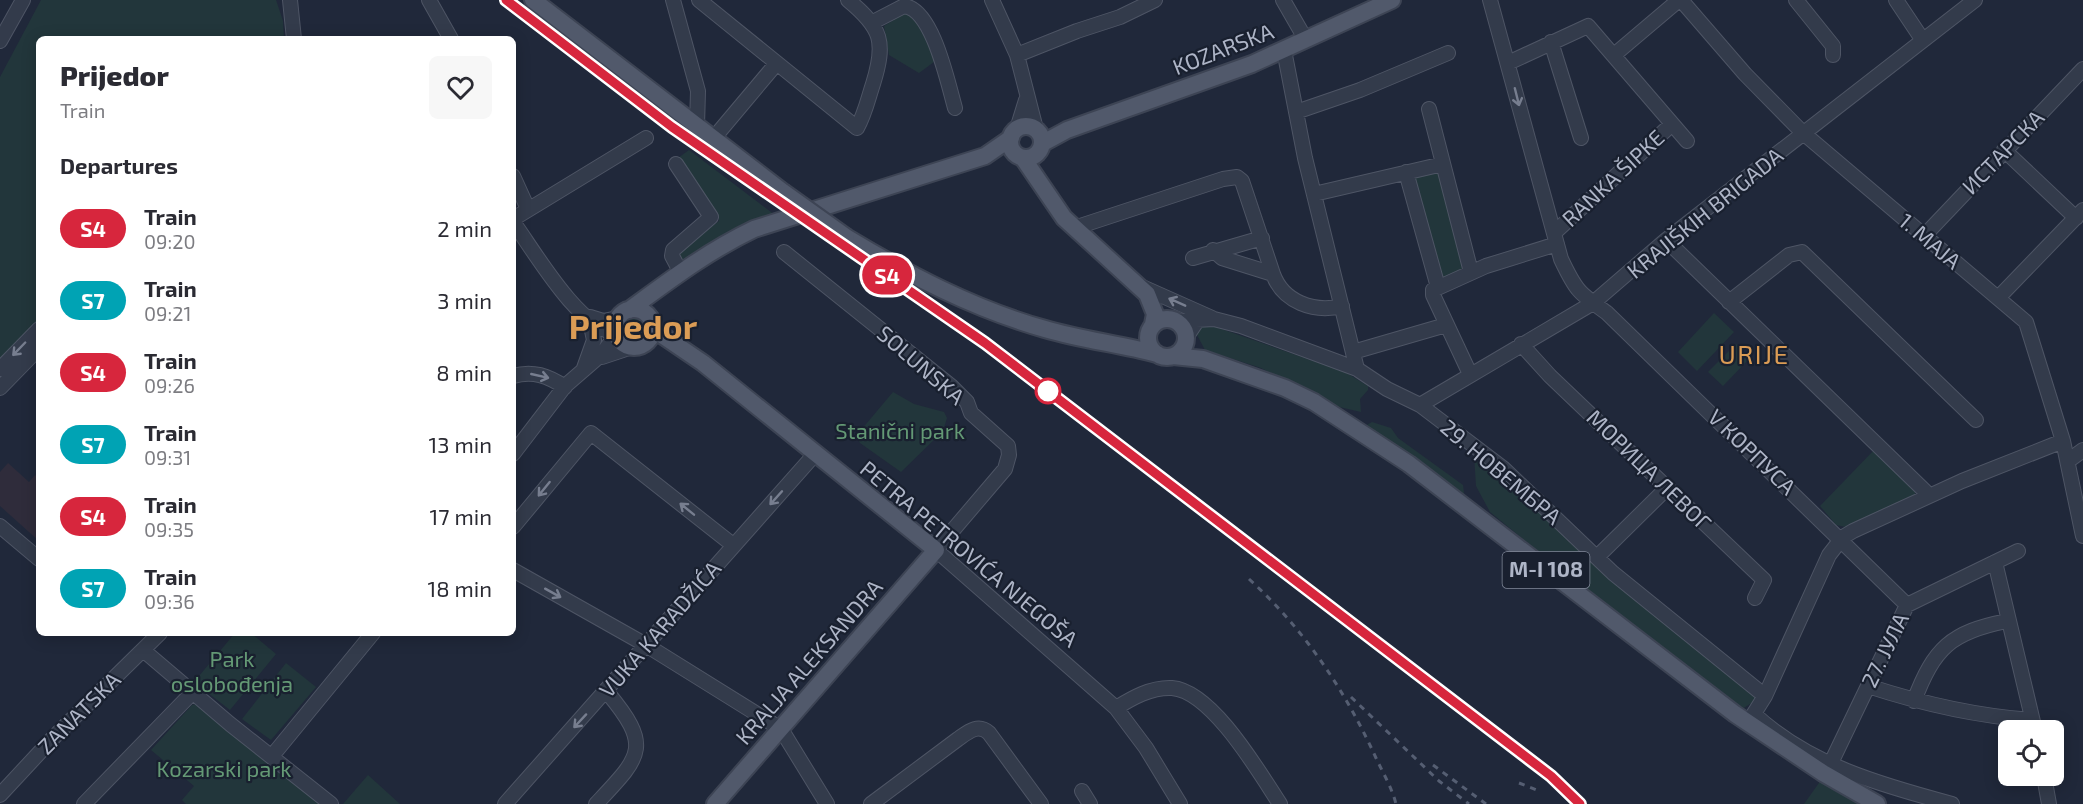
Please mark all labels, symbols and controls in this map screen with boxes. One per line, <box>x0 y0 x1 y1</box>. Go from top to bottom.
street label: KOZARSKA <box>1169 17 1277 79</box>
button: heart <box>429 56 492 119</box>
text: Prijedor <box>60 58 169 92</box>
one-way arrow <box>1511 87 1523 106</box>
text: Train <box>60 98 105 122</box>
street label: ИСТАРСКА <box>1956 104 2049 199</box>
street label: RANKA ŠIPKE <box>1556 123 1669 231</box>
street label: KRAJIŠKIH BRIGADA <box>1621 141 1788 283</box>
text: Departures <box>60 152 178 178</box>
text: Train <box>144 203 197 229</box>
street label: 1. МАЈА <box>1894 207 1967 274</box>
text: 2 min <box>437 215 492 241</box>
text: S4 <box>80 216 106 241</box>
text: 09:20 <box>144 229 196 253</box>
line badge: S4 <box>860 256 914 294</box>
text: S4 <box>874 263 900 288</box>
text: Train <box>144 275 197 301</box>
text: 3 min <box>437 287 492 313</box>
text: S7 <box>81 288 105 313</box>
one-way arrow <box>1168 296 1186 308</box>
text: 09:21 <box>144 301 191 325</box>
district label: Prijedor <box>569 305 698 346</box>
street label: SOLUNSKA <box>873 319 971 409</box>
district label: URIJE <box>1718 338 1790 369</box>
one-way arrow <box>13 341 27 356</box>
text: Train <box>144 347 197 373</box>
text: 8 min <box>436 359 492 385</box>
text: S4 <box>80 360 106 385</box>
one-way arrow <box>530 370 549 382</box>
text: 09:26 <box>144 373 195 397</box>
unlabelled marker <box>1035 378 1061 404</box>
street label: V КОРПУСА <box>1704 403 1802 500</box>
street label: МОРИЦА ЛЕВОГ <box>1582 404 1717 535</box>
street label: 29. НОВЕМБРА <box>1436 413 1567 529</box>
park label: Stanični park <box>835 417 965 443</box>
text: Train <box>144 419 197 445</box>
text: 13 min <box>429 431 492 457</box>
text: S7 <box>81 432 105 457</box>
text: 09:31 <box>144 445 191 469</box>
street label: PETRA PETROVIĆA NJEGOŠA <box>856 455 1084 652</box>
one-way arrow <box>537 481 550 497</box>
one-way arrow <box>769 490 783 505</box>
text: Train <box>144 491 197 517</box>
one-way arrow <box>679 502 695 515</box>
text: 17 min <box>430 503 492 529</box>
text: S4 <box>80 504 106 529</box>
text: 09:35 <box>144 517 194 541</box>
road number: M-I 108 <box>1502 552 1590 588</box>
street label: VUKA KARADŽIĆA <box>593 555 726 702</box>
text: Train <box>144 563 197 589</box>
street label: KRALJA ALEKSANDRA <box>729 573 887 749</box>
text: 18 min <box>427 575 492 601</box>
text: S7 <box>81 576 105 601</box>
one-way arrow <box>544 587 561 599</box>
text: 09:36 <box>144 589 195 613</box>
street label: 27. ЈУЛА <box>1855 608 1913 691</box>
park label: Park oslobođenja <box>171 645 293 697</box>
street label: ZANATSKA <box>32 665 125 759</box>
one-way arrow <box>573 713 587 728</box>
map controls <box>1998 720 2064 786</box>
button: locate <box>1998 720 2064 786</box>
park label: Kozarski park <box>157 755 291 781</box>

